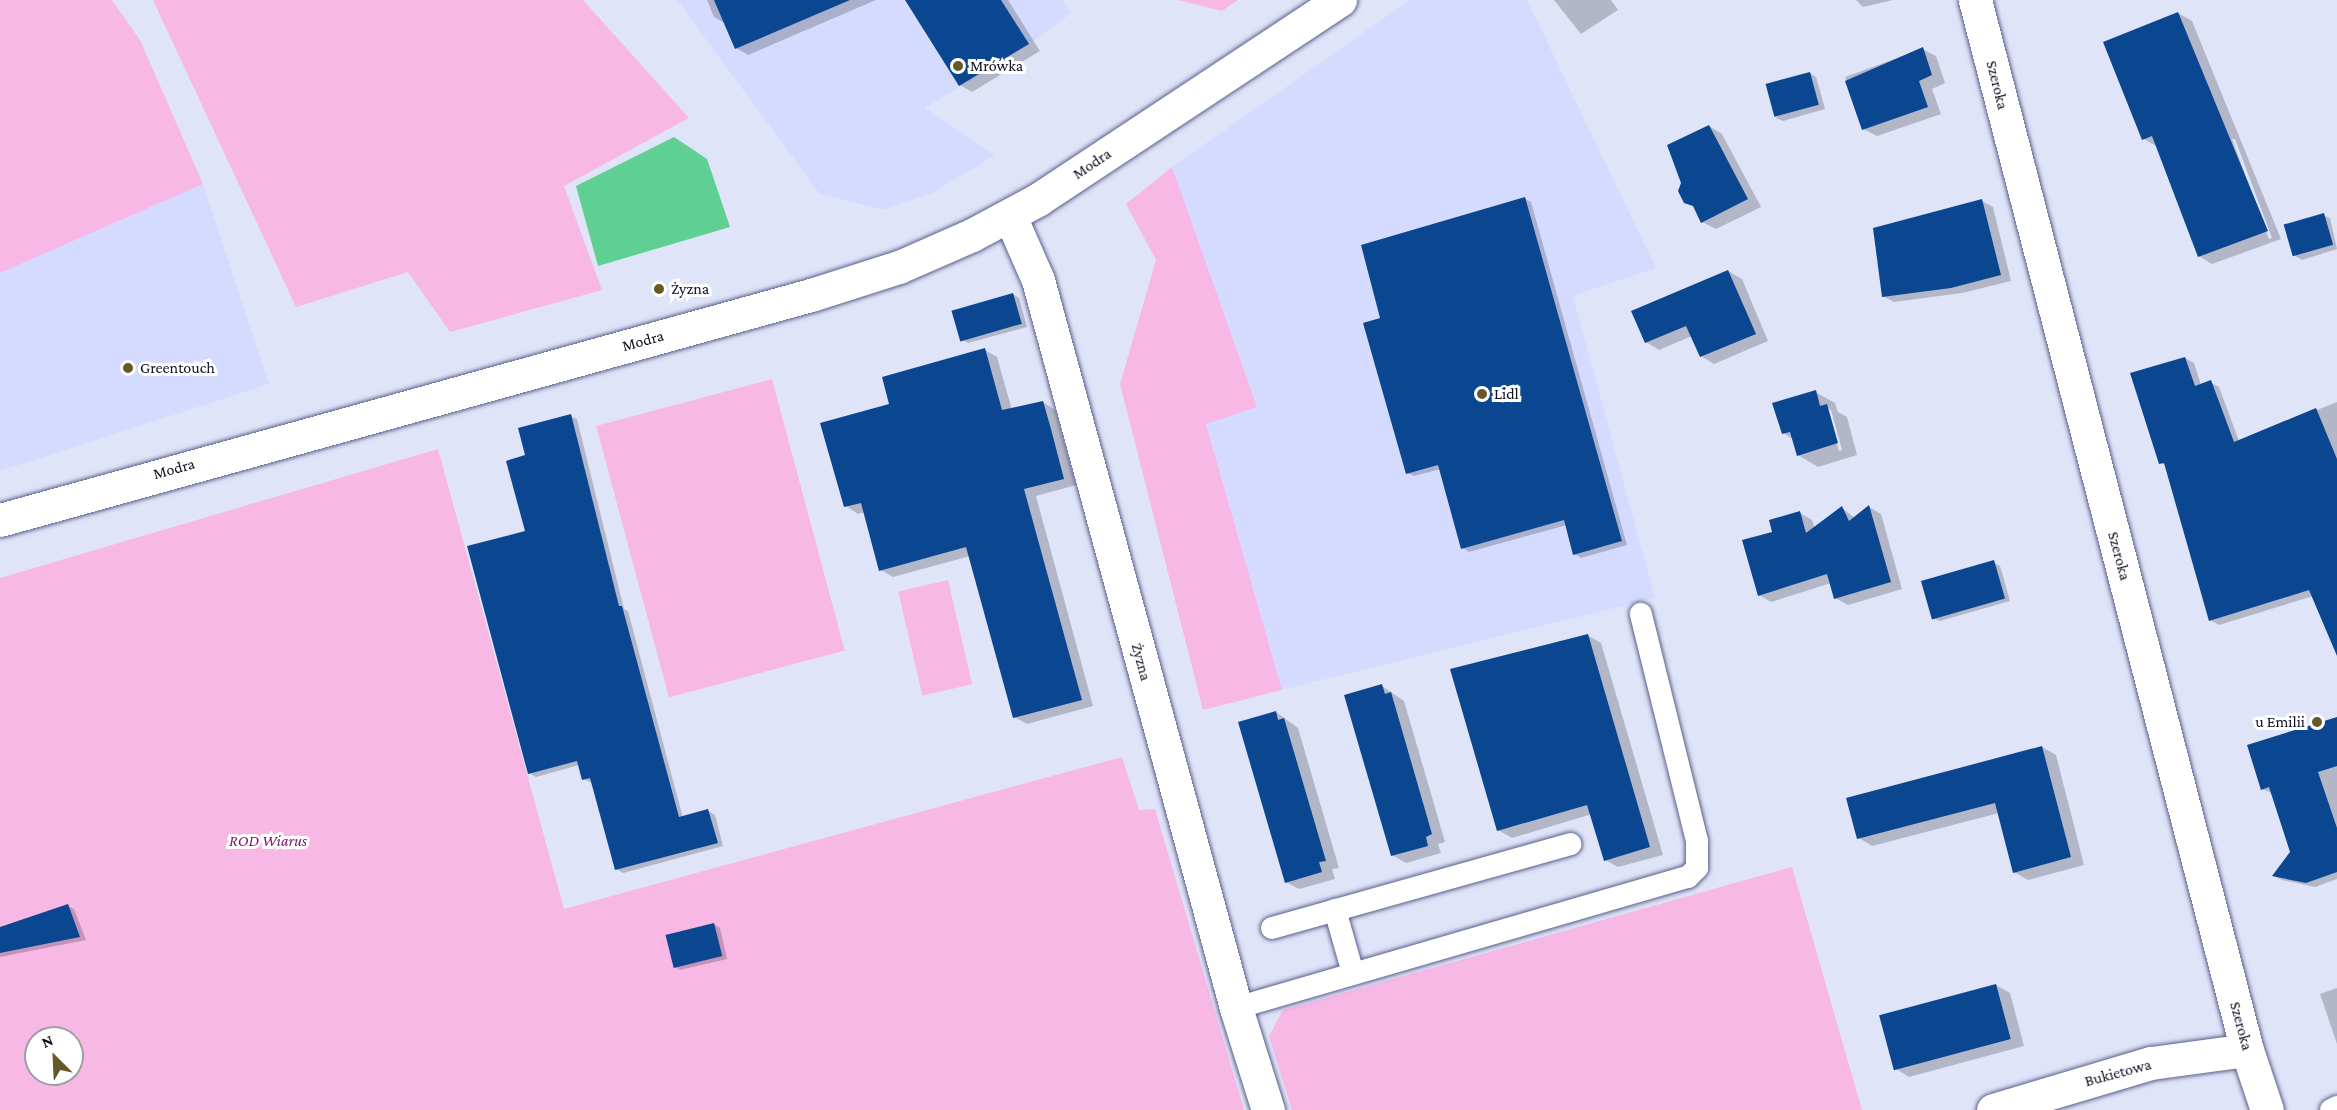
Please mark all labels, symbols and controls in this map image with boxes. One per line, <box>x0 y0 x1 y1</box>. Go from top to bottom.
place label: Mrówka <box>970 56 1023 76</box>
marker: Mrówka <box>951 59 965 73</box>
street label: Szeroka <box>1982 59 2012 111</box>
street label: Modra <box>1069 144 1115 184</box>
place label: Żyzna <box>671 279 709 299</box>
marker: Żyzna <box>652 282 666 296</box>
street label: Modra <box>620 326 666 356</box>
place label: Greentouch <box>140 358 215 378</box>
marker: Greentouch <box>121 361 135 375</box>
place label: Lidl <box>1494 384 1519 404</box>
marker: Lidl <box>1475 387 1489 401</box>
street label: Modra <box>151 454 197 484</box>
street label: Szeroka <box>2103 530 2135 582</box>
street label: Żyzna <box>1127 641 1155 683</box>
place label: u Emilii <box>2255 712 2305 732</box>
marker: u Emilii <box>2310 715 2324 729</box>
park label: ROD Wiarus <box>229 831 307 851</box>
street label: Szeroka <box>2225 1000 2257 1052</box>
north arrow <box>24 1026 84 1086</box>
text: N <box>39 1031 56 1051</box>
street label: Bukietowa <box>2083 1055 2153 1091</box>

